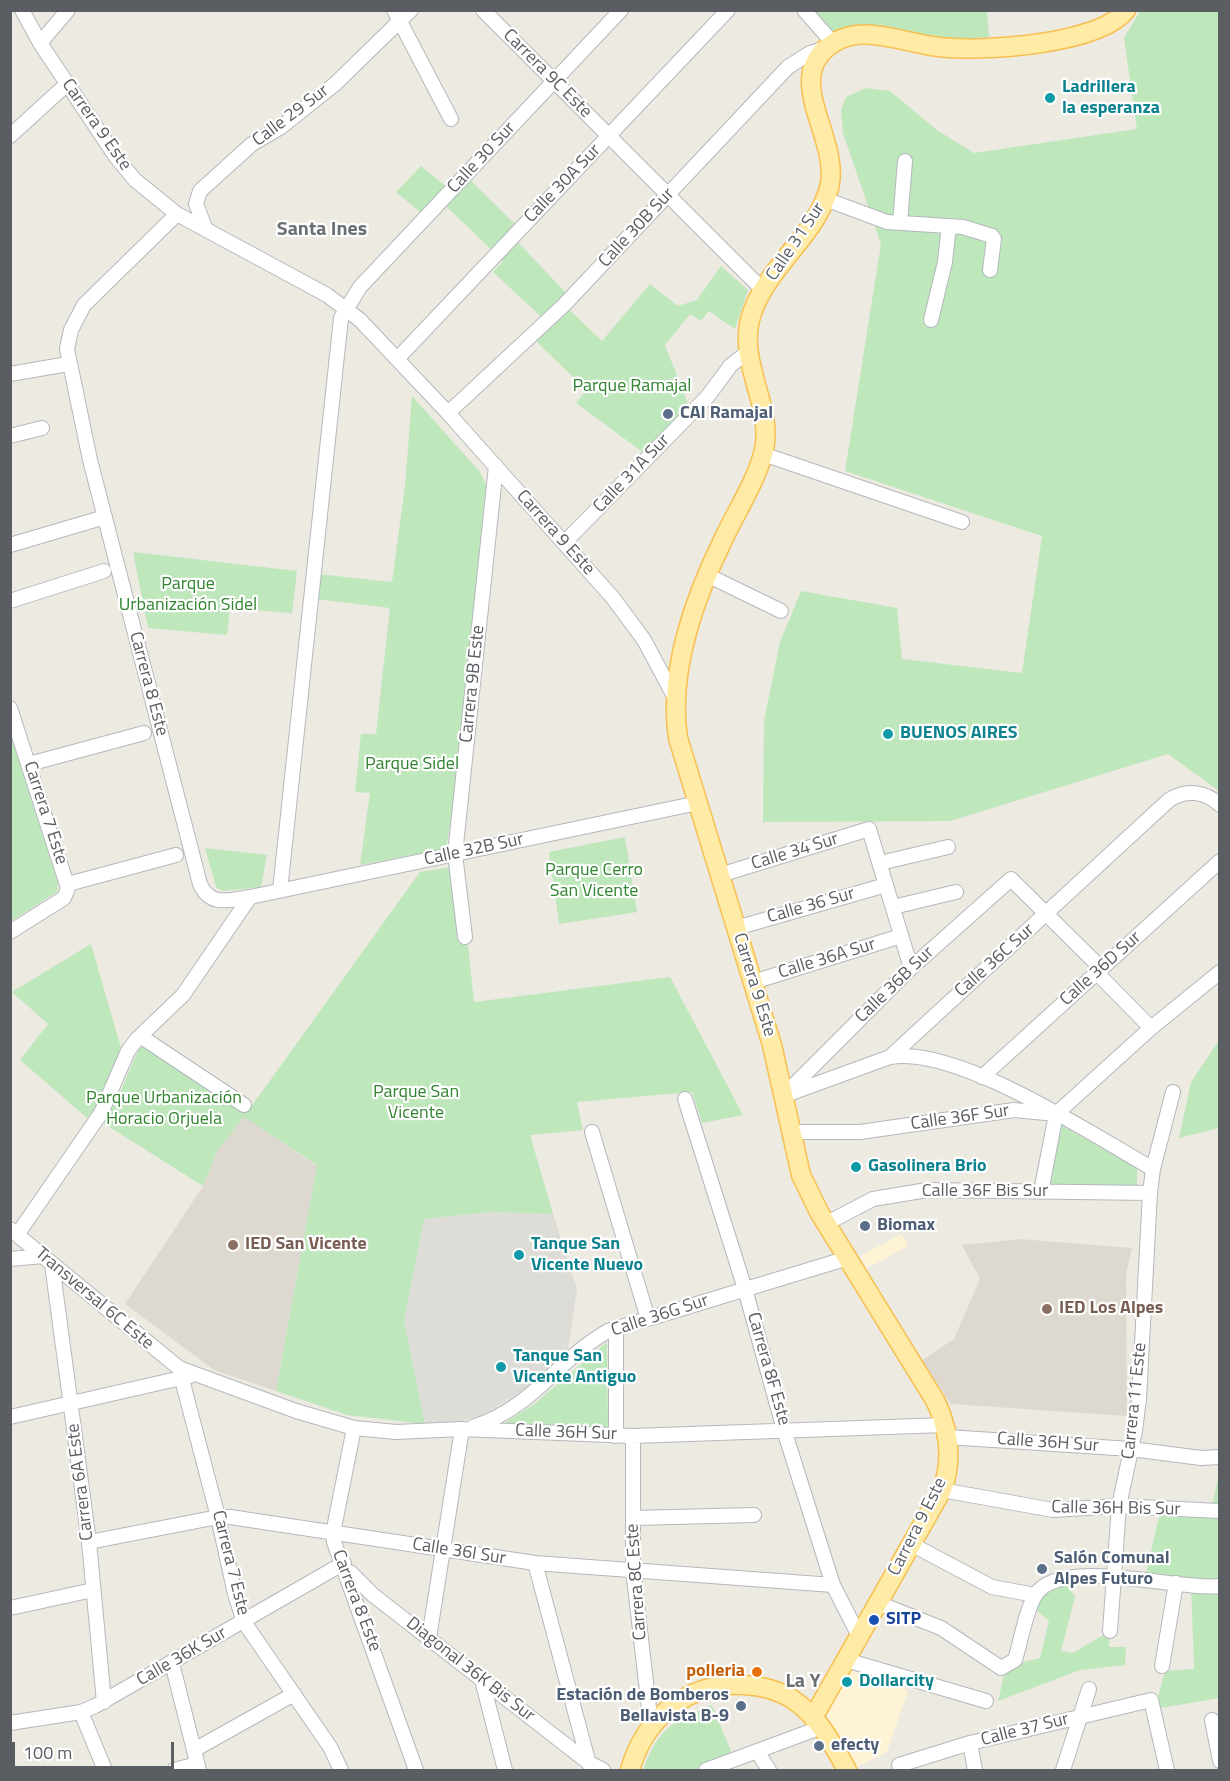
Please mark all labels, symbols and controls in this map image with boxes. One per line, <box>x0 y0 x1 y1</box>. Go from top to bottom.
street label: Carrera 9C Este <box>498 25 596 123</box>
street label: Carrera 9 Este <box>56 75 136 175</box>
place label: Ladrillera la esperanza <box>1062 77 1160 119</box>
street label: Calle 29 Sur <box>249 80 333 152</box>
marker: Ladrillera la esperanza <box>1043 91 1057 105</box>
street label: Calle 30 Sur <box>443 118 521 198</box>
street label: Calle 30A Sur <box>520 140 606 228</box>
street label: Calle 30B Sur <box>595 184 679 272</box>
street label: Calle 31 Sur <box>762 199 830 285</box>
district label: Santa Ines <box>277 218 367 242</box>
park label: Parque Ramajal <box>573 376 691 398</box>
place label: CAI Ramajal <box>680 403 773 425</box>
marker: CAI Ramajal <box>661 407 675 421</box>
street label: Calle 31A Sur <box>589 430 675 518</box>
street label: Carrera 9 Este <box>511 486 599 580</box>
park label: Parque Urbanización Sidel <box>119 574 257 616</box>
street label: Carrera 9B Este <box>456 624 490 744</box>
street label: Carrera 8 Este <box>124 629 172 739</box>
place label: BUENOS AIRES <box>900 723 1018 745</box>
marker: BUENOS AIRES <box>881 727 895 741</box>
park label: Parque Sidel <box>365 754 459 776</box>
street label: Carrera 7 Este <box>18 759 72 867</box>
street label: Calle 32B Sur <box>422 829 526 871</box>
street label: Calle 34 Sur <box>749 829 841 875</box>
park label: Parque Cerro San Vicente <box>545 860 643 902</box>
street label: Calle 36 Sur <box>765 883 857 929</box>
street label: Calle 36C Sur <box>951 920 1039 1002</box>
street label: Calle 36D Sur <box>1056 927 1146 1011</box>
street label: Carrera 9 Este <box>728 931 780 1039</box>
street label: Calle 36A Sur <box>776 934 878 984</box>
street label: Calle 36B Sur <box>851 942 939 1028</box>
park label: Parque San Vicente <box>373 1082 459 1124</box>
park label: Parque Urbanización Horacio Orjuela <box>86 1088 242 1130</box>
street label: Calle 36F Sur <box>909 1100 1011 1136</box>
place label: Gasolinera Brio <box>868 1156 987 1178</box>
marker: Gasolinera Brio <box>849 1160 863 1174</box>
street label: Calle 36F Bis Sur <box>922 1181 1048 1203</box>
place label: Biomax <box>877 1215 935 1237</box>
marker: Biomax <box>858 1219 872 1233</box>
place label: IED San Vicente <box>245 1234 367 1256</box>
place label: Tanque San Vicente Nuevo <box>531 1234 643 1276</box>
marker: IED San Vicente <box>226 1238 240 1252</box>
street label: Transversal 6C Este <box>30 1243 158 1355</box>
marker: Tanque San Vicente Nuevo <box>512 1248 526 1262</box>
street label: Calle 36G Sur <box>609 1290 711 1342</box>
place label: IED Los Alpes <box>1059 1298 1163 1320</box>
marker: IED Los Alpes <box>1040 1302 1054 1316</box>
street label: Carrera 8F Este <box>742 1310 794 1428</box>
street label: Carrera 11 Este <box>1118 1342 1152 1460</box>
place label: Tanque San Vicente Antiguo <box>513 1346 636 1388</box>
marker: Tanque San Vicente Antiguo <box>494 1360 508 1374</box>
street label: Calle 36H Sur <box>515 1420 617 1446</box>
street label: Carrera 6A Este <box>63 1422 99 1542</box>
street label: Calle 36H Sur <box>996 1429 1100 1457</box>
street label: Carrera 9 Este <box>884 1474 952 1580</box>
street label: Calle 36H Bis Sur <box>1051 1497 1181 1521</box>
street label: Carrera 7 Este <box>207 1508 253 1618</box>
street label: Carrera 8C Este <box>622 1523 652 1641</box>
street label: Calle 36I Sur <box>411 1534 507 1570</box>
street label: Carrera 8 Este <box>327 1547 385 1655</box>
place label: Salón Comunal Alpes Futuro <box>1054 1548 1170 1590</box>
marker: Salón Comunal Alpes Futuro <box>1035 1562 1049 1576</box>
place label: SITP <box>886 1609 921 1631</box>
street label: Diagonal 36K Bis Sur <box>401 1613 539 1727</box>
marker: SITP <box>867 1613 881 1627</box>
street label: Calle 36K Sur <box>133 1623 231 1691</box>
place label: polleria <box>686 1661 745 1683</box>
marker: polleria <box>750 1665 764 1679</box>
district label: La Y <box>785 1670 821 1694</box>
place label: Dollarcity <box>859 1671 934 1693</box>
marker: Dollarcity <box>840 1675 854 1689</box>
place label: Estación de Bomberos Bellavista B-9 <box>556 1685 729 1728</box>
marker: Estación de Bomberos Bellavista B-9 <box>734 1699 748 1713</box>
street label: Calle 37 Sur <box>979 1709 1071 1751</box>
scale bar <box>15 1730 177 1768</box>
place label: efecty <box>831 1735 879 1757</box>
text: 100 m <box>23 1739 72 1766</box>
marker: efecty <box>812 1739 826 1753</box>

